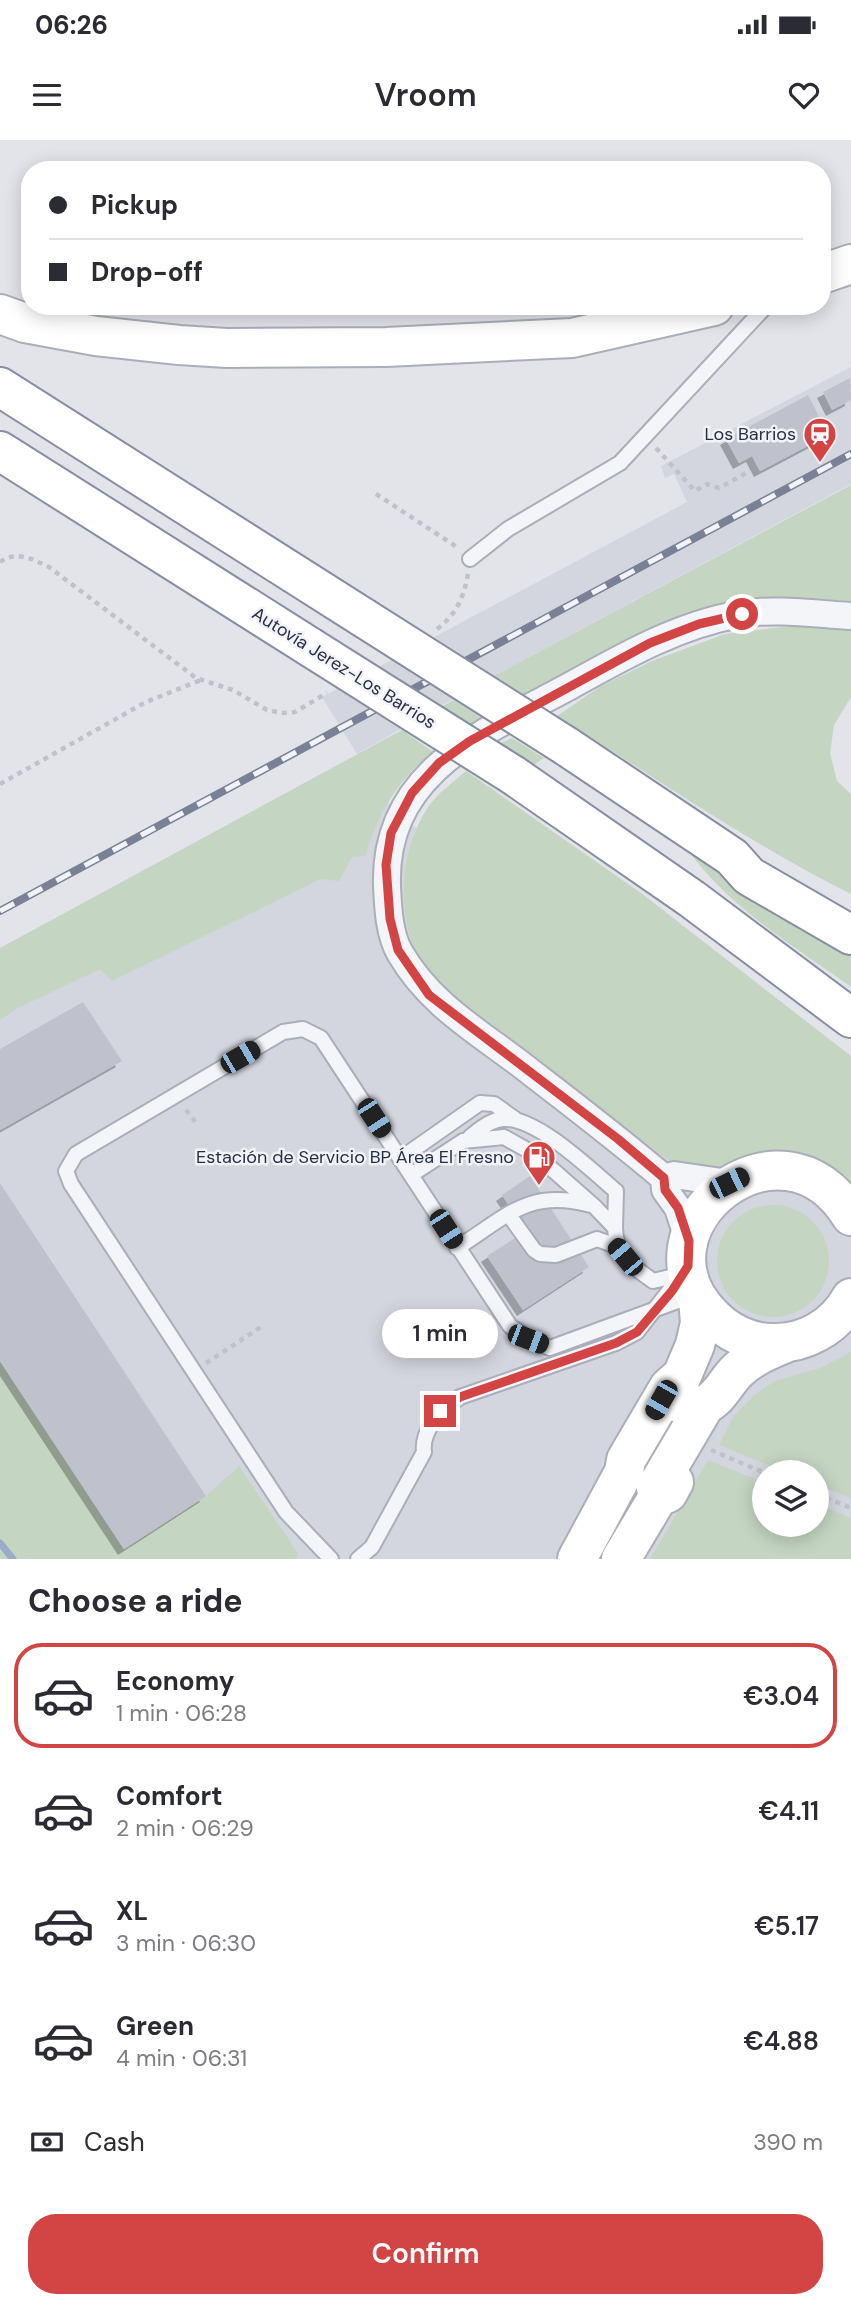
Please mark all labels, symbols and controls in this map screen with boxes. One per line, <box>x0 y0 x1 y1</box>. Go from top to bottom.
text: 06:26 <box>35 8 108 42</box>
text: Vroom <box>374 74 477 116</box>
icon: menu <box>28 76 66 114</box>
icon: heart <box>785 76 823 114</box>
text: Pickup <box>91 188 178 222</box>
text: Drop-off <box>91 255 203 289</box>
station icon: Los Barrios <box>801 415 839 464</box>
place label: Los Barrios <box>704 422 796 446</box>
route start <box>726 598 758 630</box>
street label: Autovía Jerez-Los Barrios <box>248 602 440 734</box>
car <box>217 1037 264 1077</box>
car <box>354 1095 395 1141</box>
fuel station icon: Estación de Servicio BP Área El Fresno <box>520 1138 558 1187</box>
place label: Estación de Servicio BP Área El Fresno <box>196 1145 514 1169</box>
car <box>706 1164 753 1202</box>
car <box>426 1206 467 1252</box>
car <box>604 1234 647 1280</box>
callout: 1 min <box>382 1310 498 1358</box>
text: 1 min <box>413 1318 467 1348</box>
car <box>505 1322 552 1356</box>
car <box>642 1377 681 1423</box>
route end <box>424 1395 456 1427</box>
map controls <box>752 1460 829 1537</box>
button: layers <box>752 1460 829 1537</box>
text: Choose a ride <box>28 1580 243 1622</box>
icon: car <box>32 1664 95 1727</box>
text: Economy <box>116 1664 234 1698</box>
text: €3.04 <box>743 1679 819 1713</box>
text: 1 min · 06:28 <box>116 1698 247 1728</box>
icon: car <box>32 1779 95 1842</box>
text: Comfort <box>116 1779 222 1813</box>
text: €4.11 <box>759 1794 819 1828</box>
text: 2 min · 06:29 <box>116 1813 254 1843</box>
icon: car <box>32 1894 95 1957</box>
text: XL <box>116 1894 148 1928</box>
text: €5.17 <box>754 1909 819 1943</box>
text: 3 min · 06:30 <box>116 1928 256 1958</box>
icon: car <box>32 2009 95 2072</box>
text: Green <box>116 2009 194 2043</box>
text: €4.88 <box>743 2024 819 2058</box>
text: 4 min · 06:31 <box>116 2043 247 2073</box>
icon: cash <box>28 2123 66 2161</box>
text: Cash <box>84 2125 145 2159</box>
text: 390 m <box>753 2127 823 2157</box>
button: Confirm <box>28 2214 823 2294</box>

